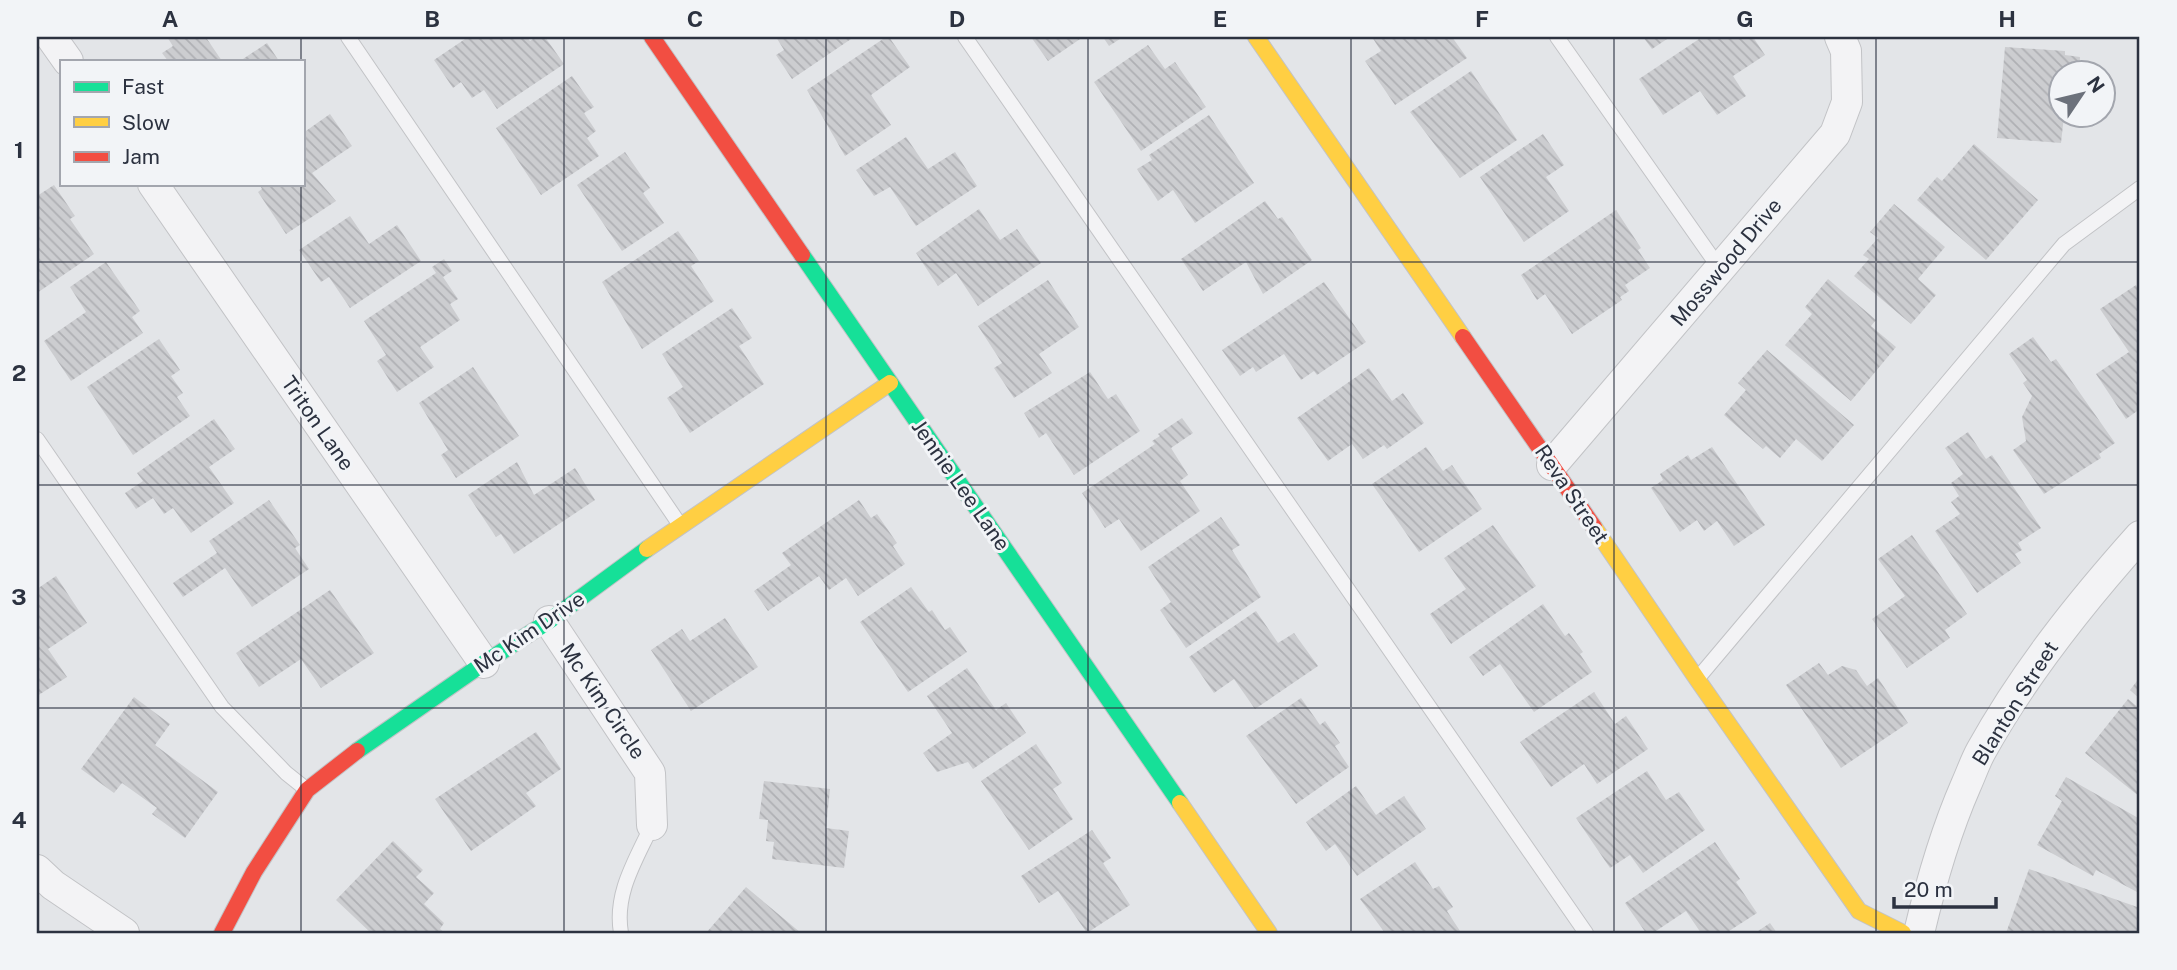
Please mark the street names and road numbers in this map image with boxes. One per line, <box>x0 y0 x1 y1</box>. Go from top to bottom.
street label: Mosswood Drive <box>1665 193 1787 331</box>
street label: Triton Lane <box>276 371 360 475</box>
street label: Jennie Lee Lane <box>907 415 1015 555</box>
street label: Reva Street <box>1530 440 1614 548</box>
street label: Mc Kim Drive <box>469 586 589 678</box>
street label: Blanton Street <box>1967 636 2063 770</box>
street label: Mc Kim Circle <box>555 638 651 764</box>

